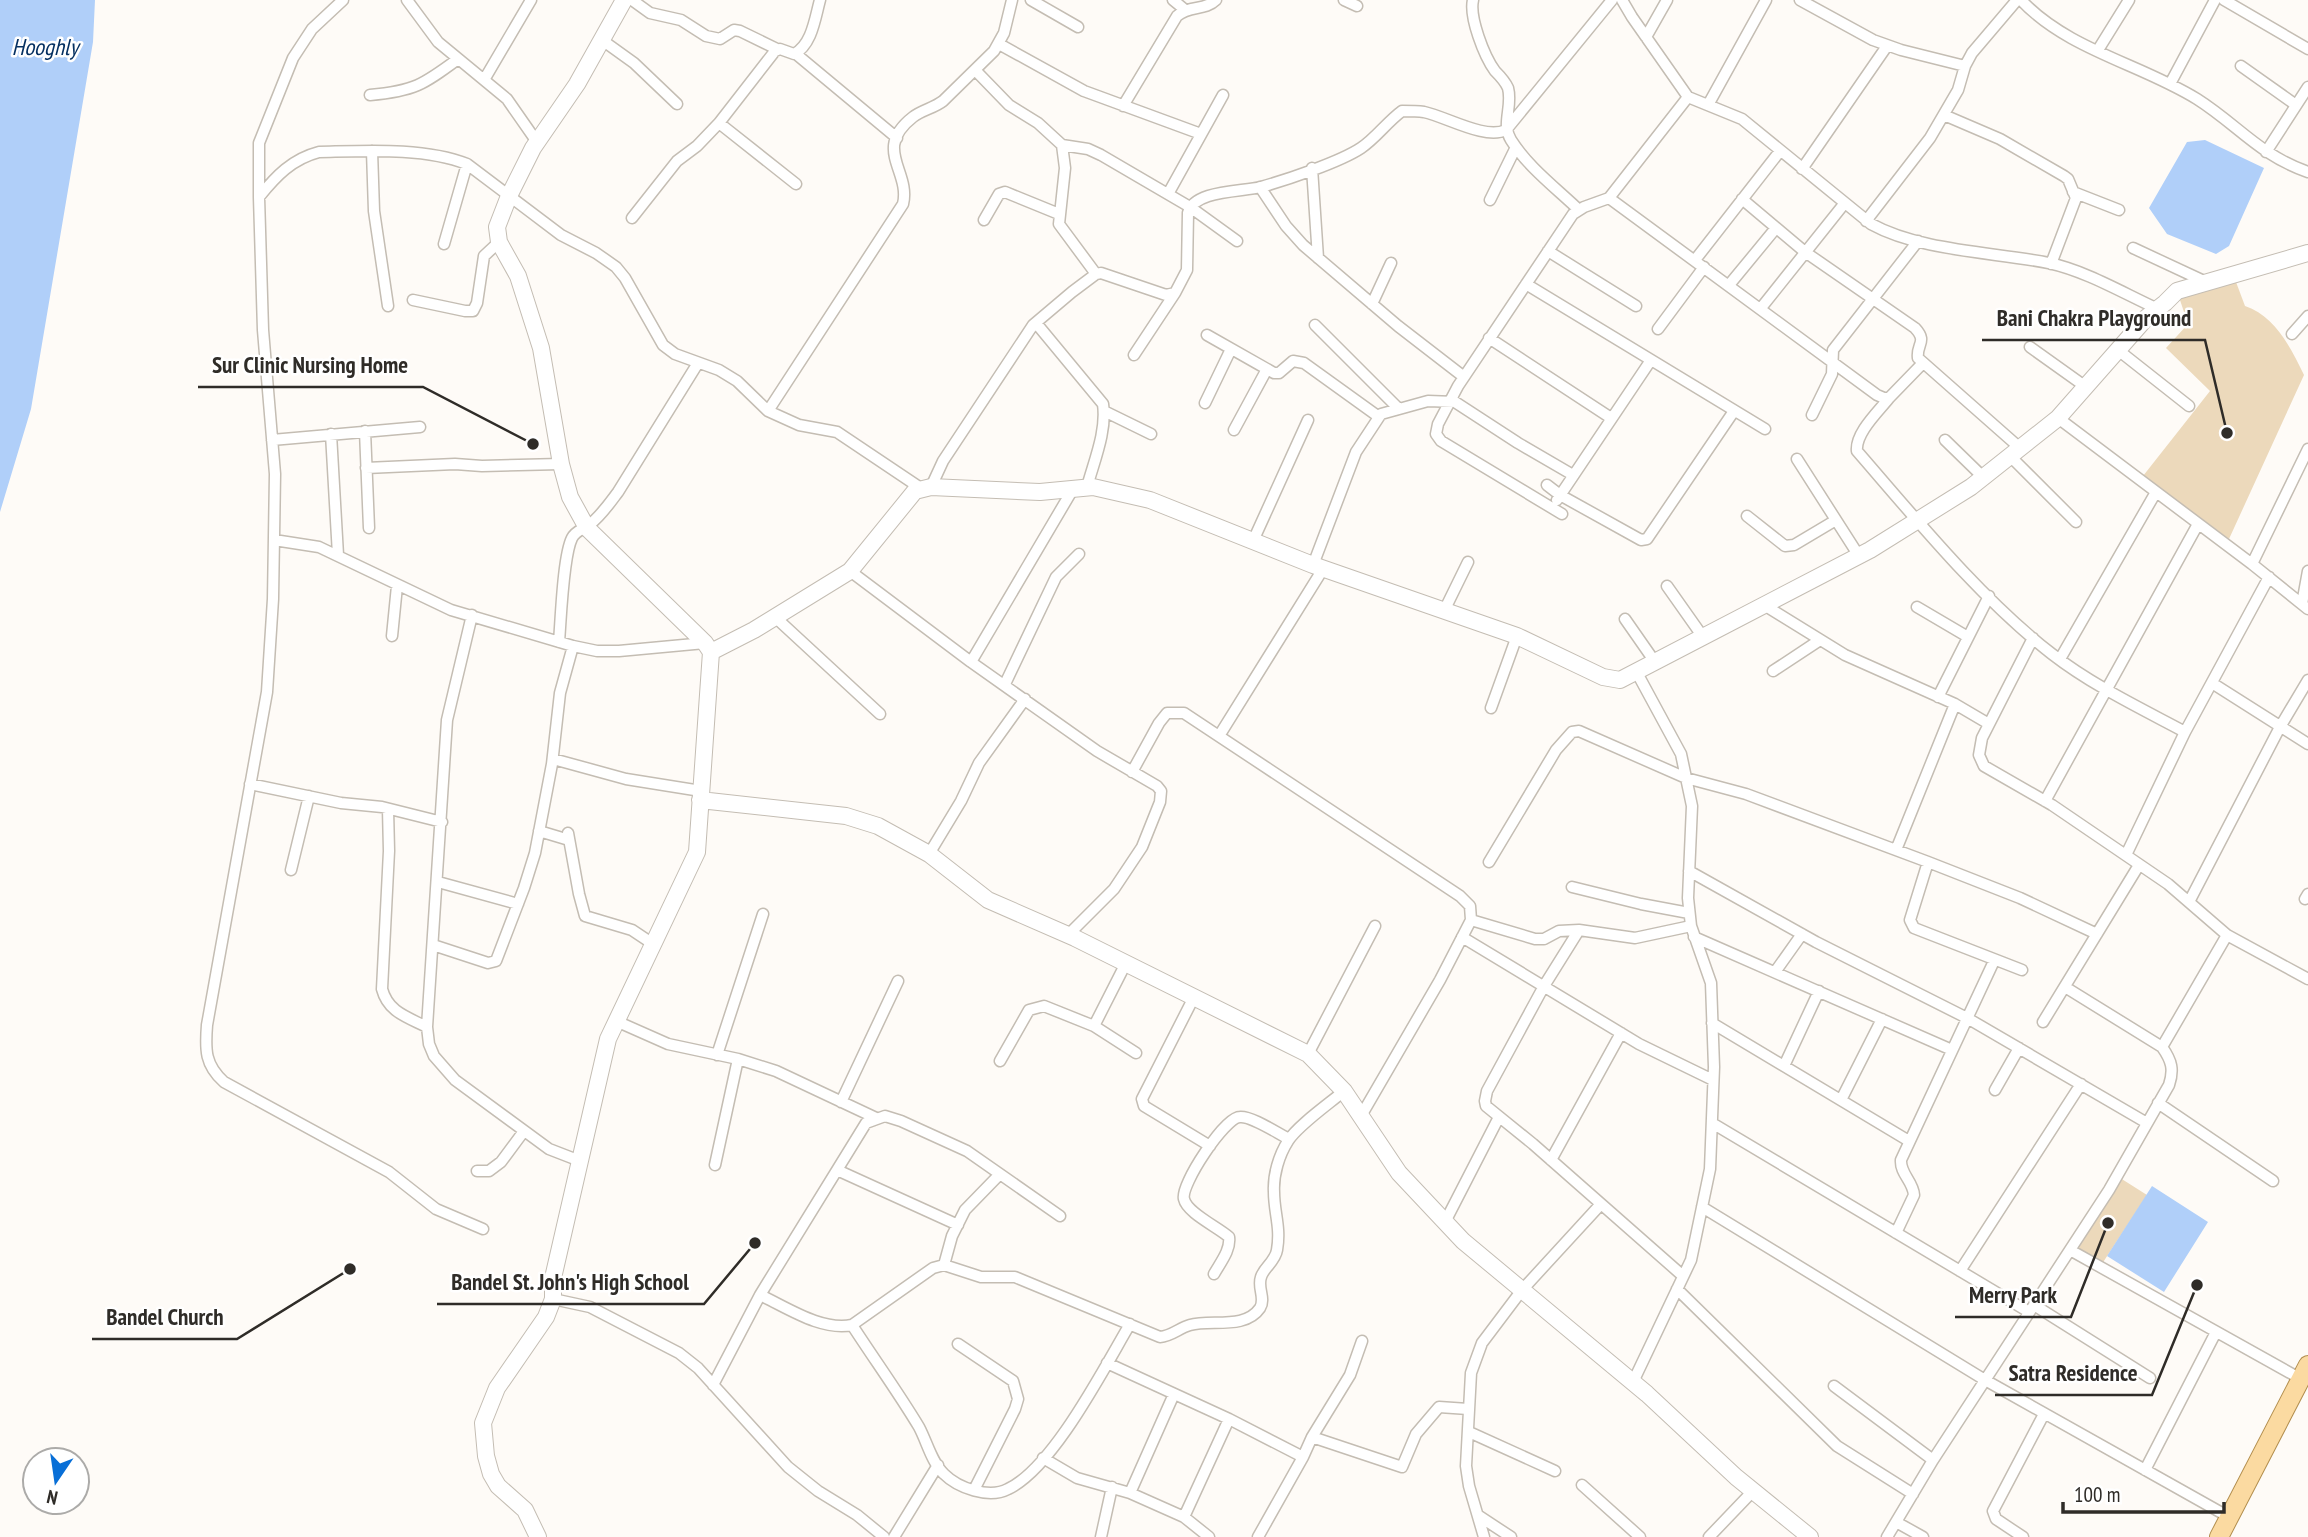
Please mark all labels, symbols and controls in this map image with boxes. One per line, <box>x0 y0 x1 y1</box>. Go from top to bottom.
water label: Hooghly <box>12 32 81 61</box>
callout: Bani Chakra Playground <box>1982 296 2205 340</box>
text: Bani Chakra Playground <box>1997 303 2191 332</box>
callout: Sur Clinic Nursing Home <box>198 343 423 387</box>
text: Sur Clinic Nursing Home <box>212 350 408 379</box>
callout: Bandel St. John's High School <box>437 1260 704 1304</box>
text: Bandel St. John's High School <box>451 1267 689 1296</box>
callout: Merry Park <box>1955 1273 2071 1317</box>
text: Merry Park <box>1969 1280 2058 1309</box>
callout: Bandel Church <box>92 1295 237 1339</box>
text: Bandel Church <box>106 1302 224 1331</box>
callout: Satra Residence <box>1995 1351 2152 1395</box>
text: Satra Residence <box>2009 1358 2138 1387</box>
north arrow <box>21 1446 91 1516</box>
scale bar <box>2063 1470 2224 1514</box>
text: 100 m <box>2074 1481 2120 1508</box>
text: N <box>44 1485 60 1510</box>

